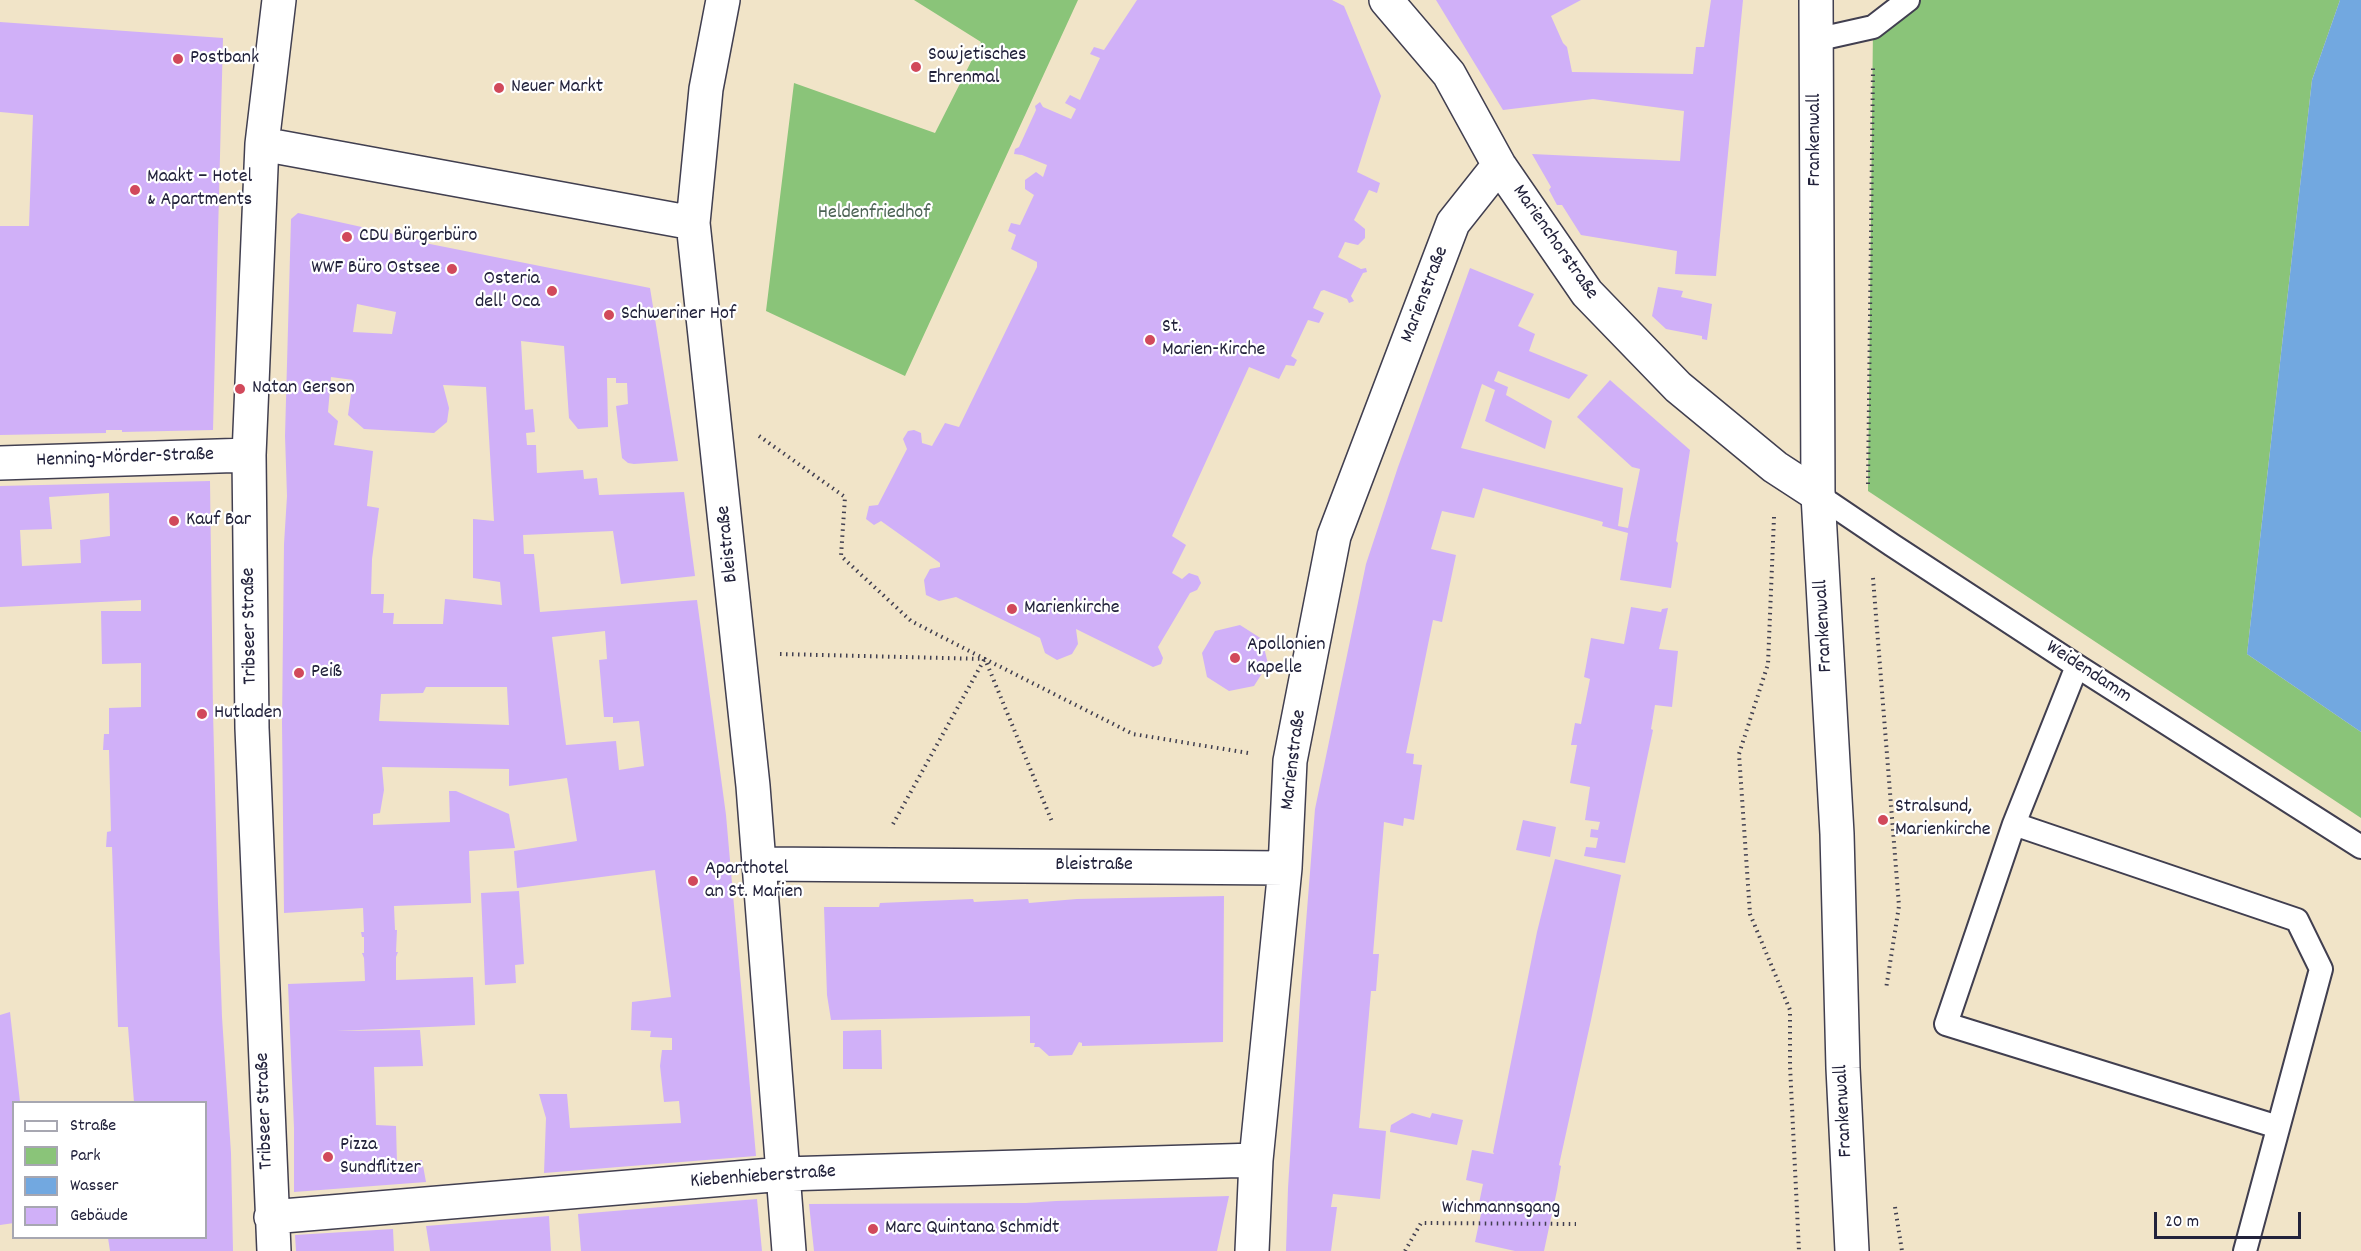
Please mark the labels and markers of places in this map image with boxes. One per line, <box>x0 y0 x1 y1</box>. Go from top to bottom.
place label: Sowjetisches Ehrenmal <box>928 44 1027 91</box>
place label: Postbank <box>190 47 259 71</box>
marker: Postbank <box>171 52 185 66</box>
marker: Sowjetisches Ehrenmal <box>909 60 923 74</box>
place label: Neuer Markt <box>511 76 603 100</box>
marker: Neuer Markt <box>492 81 506 95</box>
place label: Maakt – Hotel & Apartments <box>147 166 252 213</box>
marker: Maakt – Hotel & Apartments <box>128 183 142 197</box>
place label: CDU Bürgerbüro <box>359 225 478 249</box>
marker: CDU Bürgerbüro <box>340 230 354 244</box>
place label: WWF Büro Ostsee <box>311 257 440 281</box>
marker: WWF Büro Ostsee <box>445 262 459 276</box>
place label: Osteria dell' Oca <box>475 268 540 315</box>
marker: Osteria dell' Oca <box>545 284 559 298</box>
place label: Schweriner Hof <box>621 303 736 327</box>
marker: Schweriner Hof <box>602 308 616 322</box>
place label: St. Marien-Kirche <box>1162 316 1265 363</box>
marker: St. Marien-Kirche <box>1143 333 1157 347</box>
place label: Natan Gerson <box>252 377 355 401</box>
marker: Natan Gerson <box>233 382 247 396</box>
place label: Kauf Bar <box>186 509 251 533</box>
marker: Kauf Bar <box>167 514 181 528</box>
place label: Marienkirche <box>1024 597 1119 621</box>
marker: Marienkirche <box>1005 602 1019 616</box>
place label: Apollonien Kapelle <box>1247 634 1325 681</box>
marker: Apollonien Kapelle <box>1228 651 1242 665</box>
place label: Peiß <box>311 661 342 685</box>
marker: Peiß <box>292 666 306 680</box>
place label: Hutladen <box>214 702 282 726</box>
marker: Hutladen <box>195 707 209 721</box>
place label: Stralsund, Marienkirche <box>1895 796 1990 843</box>
marker: Stralsund, Marienkirche <box>1876 813 1890 827</box>
place label: Aparthotel an St. Marien <box>705 858 803 905</box>
marker: Aparthotel an St. Marien <box>686 874 700 888</box>
place label: Pizza Sundflitzer <box>340 1134 421 1181</box>
marker: Pizza Sundflitzer <box>321 1150 335 1164</box>
place label: Marc Quintana Schmidt <box>885 1217 1059 1241</box>
marker: Marc Quintana Schmidt <box>866 1222 880 1236</box>

